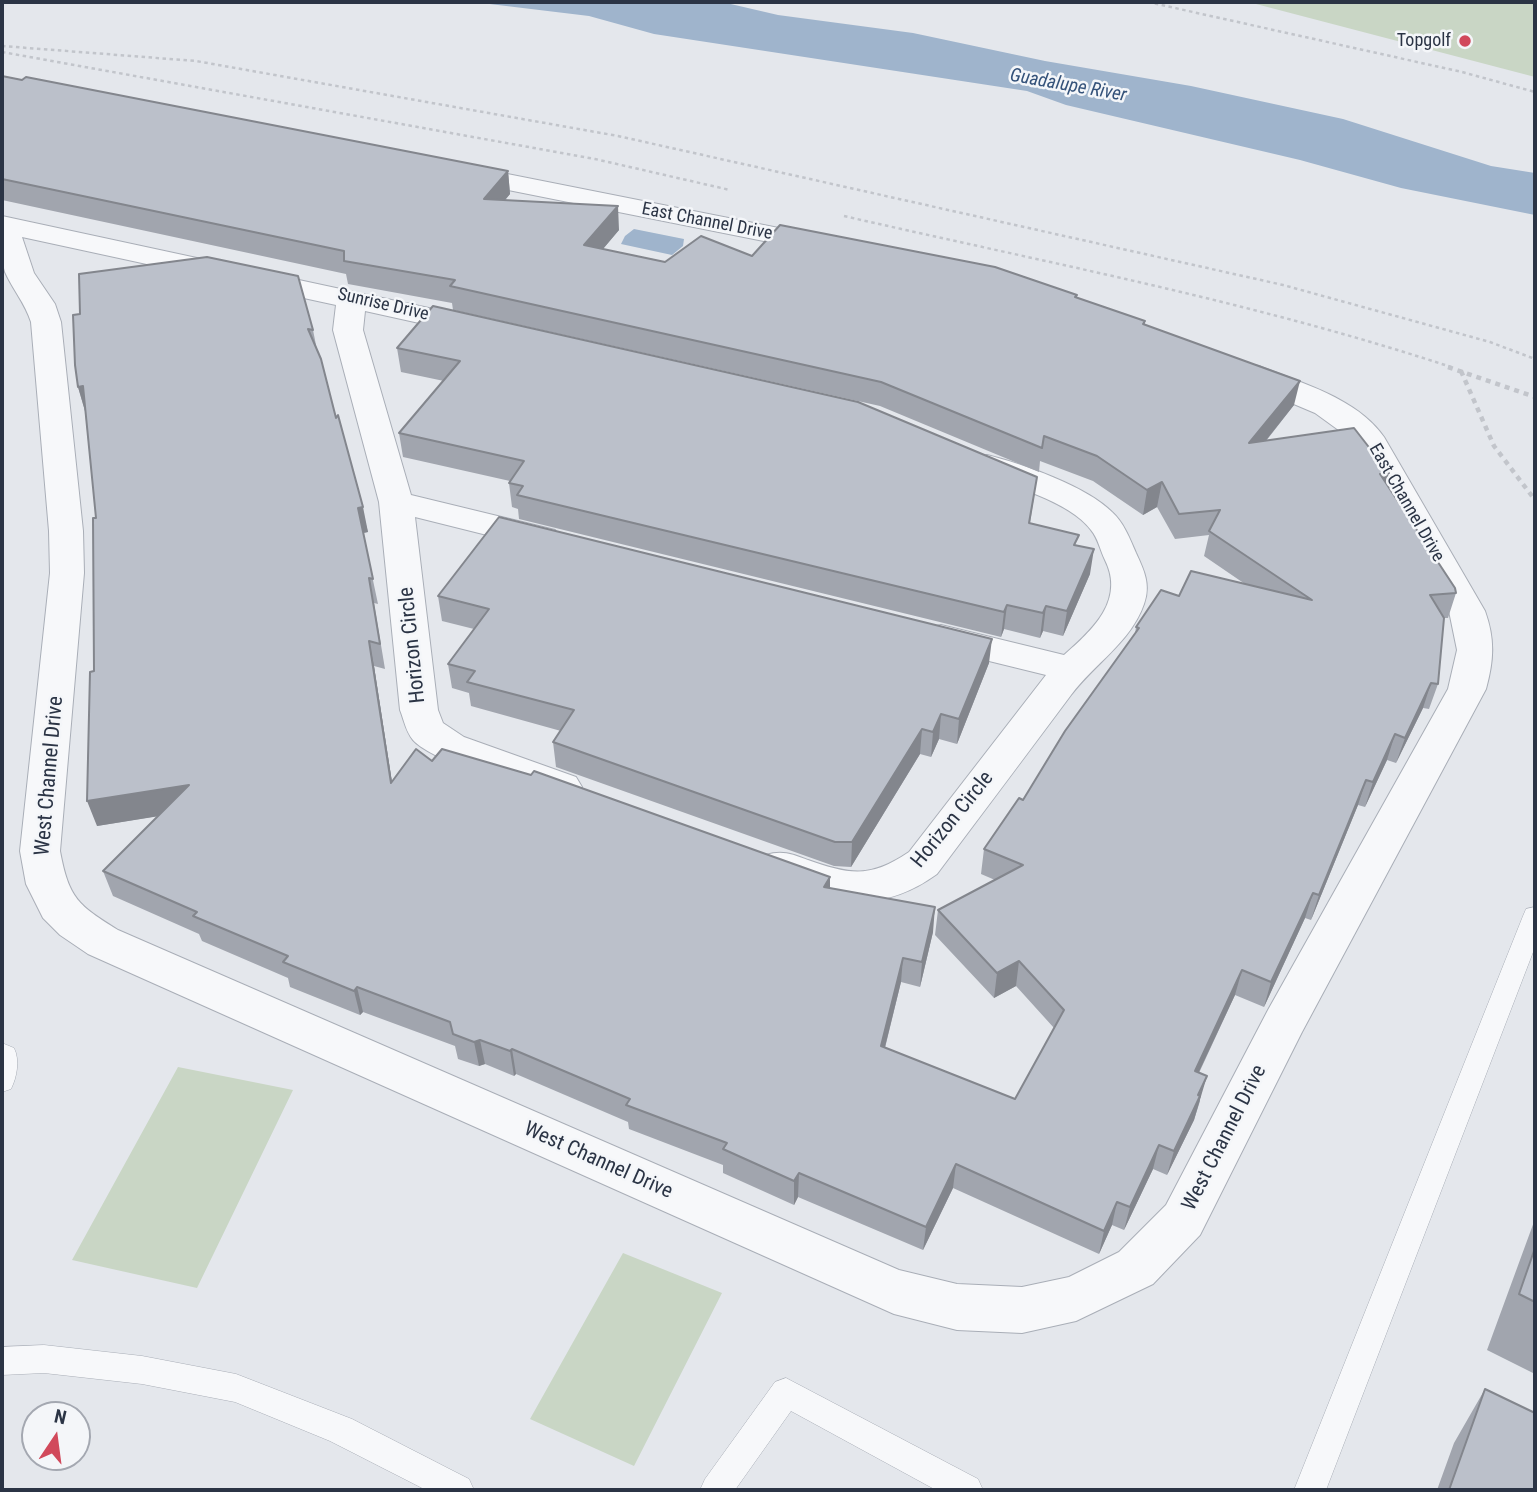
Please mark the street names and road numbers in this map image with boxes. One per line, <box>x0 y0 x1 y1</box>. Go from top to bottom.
street label: East Channel Drive <box>640 199 774 245</box>
street label: Sunrise Drive <box>335 284 431 326</box>
street label: East Channel Drive <box>1363 440 1449 566</box>
street label: Horizon Circle <box>394 586 432 704</box>
street label: West Channel Drive <box>30 695 70 857</box>
street label: Horizon Circle <box>907 767 999 873</box>
street label: West Channel Drive <box>1177 1061 1273 1215</box>
street label: West Channel Drive <box>520 1117 676 1205</box>

